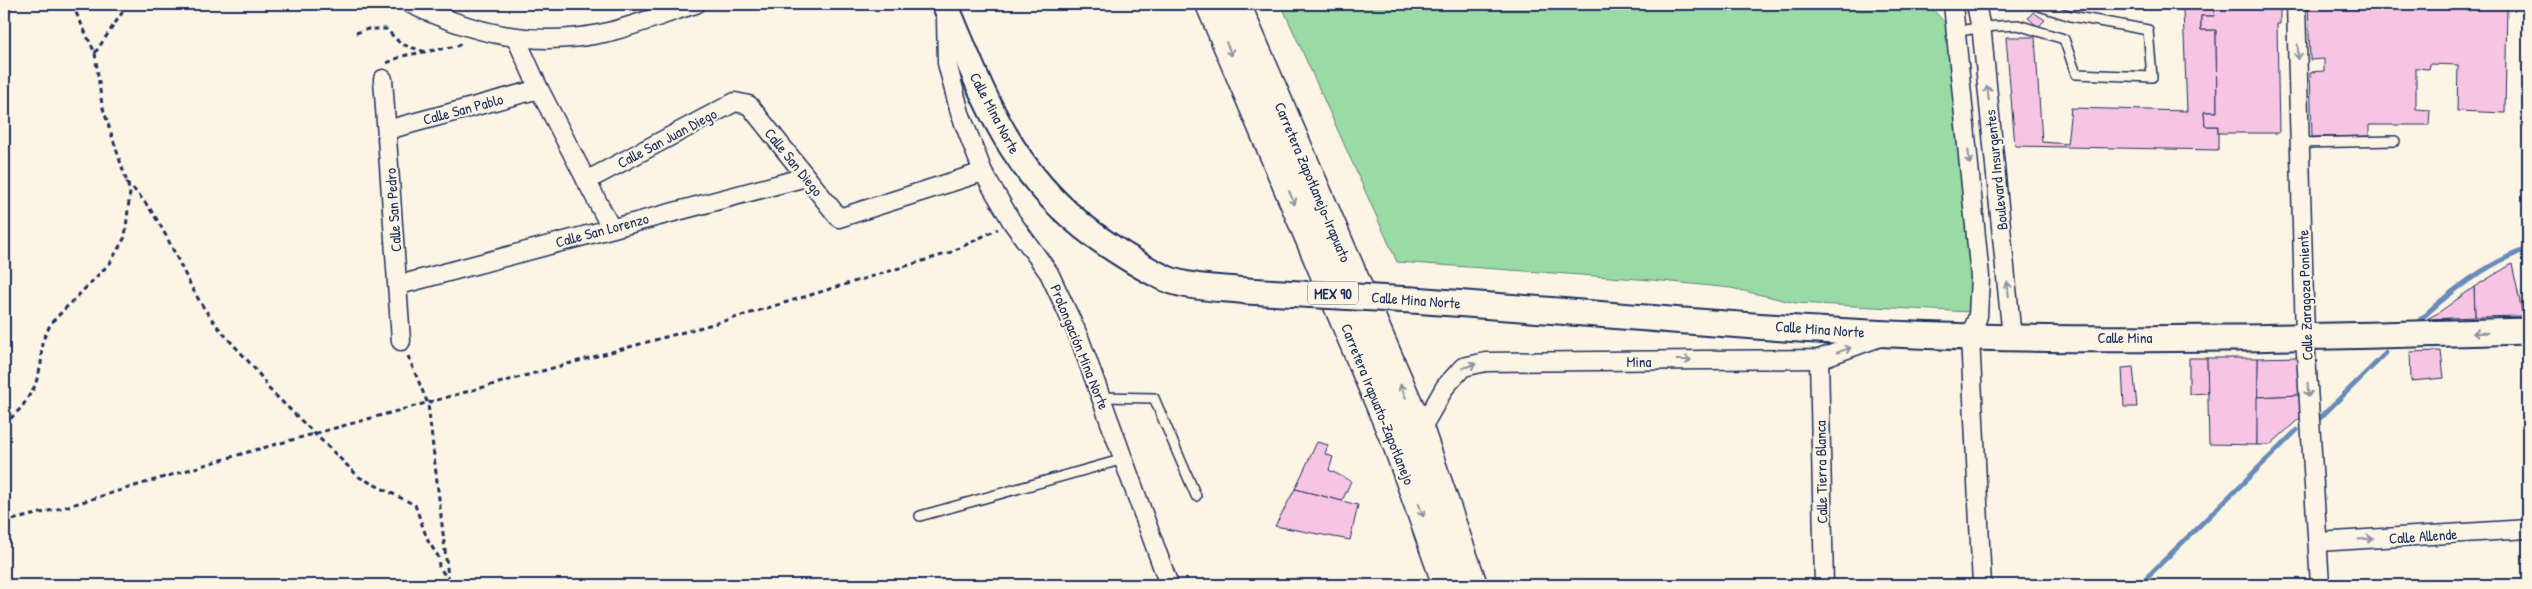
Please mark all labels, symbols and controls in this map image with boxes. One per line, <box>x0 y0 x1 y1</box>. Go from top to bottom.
one-way arrow <box>1224 41 1234 56</box>
one-way arrow <box>2293 44 2302 60</box>
street label: Calle Mina Norte <box>965 69 1025 157</box>
one-way arrow <box>1983 85 1993 101</box>
street label: Calle San Pablo <box>421 88 505 130</box>
street label: Carretera Zapotlanejo-Irapuato <box>1270 99 1356 265</box>
street label: Calle San Juan Diego <box>614 103 720 173</box>
street label: Boulevard Insurgentes <box>1979 109 2013 231</box>
street label: Calle San Diego <box>760 123 828 201</box>
one-way arrow <box>1964 148 1973 164</box>
street label: Calle San Pedro <box>380 167 406 253</box>
one-way arrow <box>1288 190 1298 205</box>
street label: Calle San Lorenzo <box>553 207 651 253</box>
street label: Calle Zaragoza Poniente <box>2292 229 2318 361</box>
street label: Prolongación Mina Norte <box>1045 281 1115 413</box>
road number: MEX 90 <box>1308 282 1358 304</box>
one-way arrow <box>2003 282 2012 298</box>
street label: Calle Mina Norte <box>1371 286 1461 314</box>
street label: Calle Mina Norte <box>1775 315 1865 343</box>
street label: Carretera Irapuato-Zapotlanejo <box>1336 320 1420 488</box>
street label: Calle Mina <box>2098 327 2153 348</box>
one-way arrow <box>2472 328 2488 337</box>
one-way arrow <box>1836 345 1852 354</box>
street label: Mina <box>1627 351 1652 372</box>
one-way arrow <box>1675 355 1691 365</box>
one-way arrow <box>1461 361 1477 371</box>
one-way arrow <box>2304 382 2313 398</box>
one-way arrow <box>1397 384 1407 399</box>
street label: Calle Tierra Blanca <box>1810 420 1832 524</box>
one-way arrow <box>1417 502 1426 517</box>
street label: Calle Allende <box>2388 523 2458 549</box>
one-way arrow <box>2358 535 2374 544</box>

